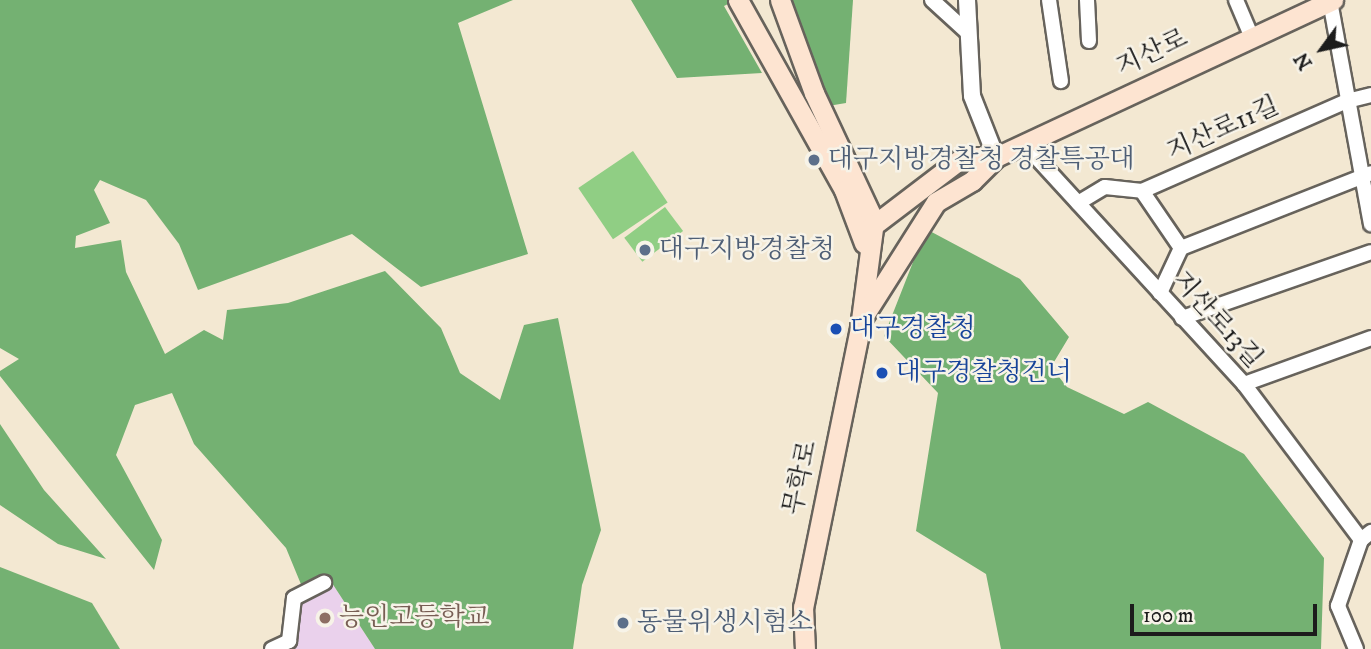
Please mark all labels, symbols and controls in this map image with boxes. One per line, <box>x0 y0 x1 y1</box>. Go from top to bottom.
north arrow <box>1287 14 1357 84</box>
street label: 지산로 <box>1111 23 1193 83</box>
text: N <box>1290 48 1318 74</box>
street label: 지산로11길 <box>1162 90 1284 168</box>
place label: 대구지방경찰청 경찰특공대 <box>828 144 1135 176</box>
marker: 대구지방경찰청 경찰특공대 <box>806 152 822 168</box>
place label: 대구지방경찰청 <box>659 234 835 266</box>
marker: 대구지방경찰청 <box>637 242 653 258</box>
street label: 지산로13길 <box>1165 265 1269 375</box>
place label: 대구경찰청 <box>850 313 976 345</box>
marker: 대구경찰청 <box>828 321 844 337</box>
place label: 대구경찰청건너 <box>896 357 1072 389</box>
marker: 대구경찰청건너 <box>874 365 890 381</box>
street label: 무학로 <box>778 438 824 518</box>
scale bar <box>1133 590 1320 634</box>
place label: 능인고등학교 <box>339 602 490 634</box>
text: 100 m <box>1143 603 1194 629</box>
place label: 동물위생시험소 <box>637 607 813 639</box>
marker: 능인고등학교 <box>317 610 333 626</box>
marker: 동물위생시험소 <box>615 615 631 631</box>

